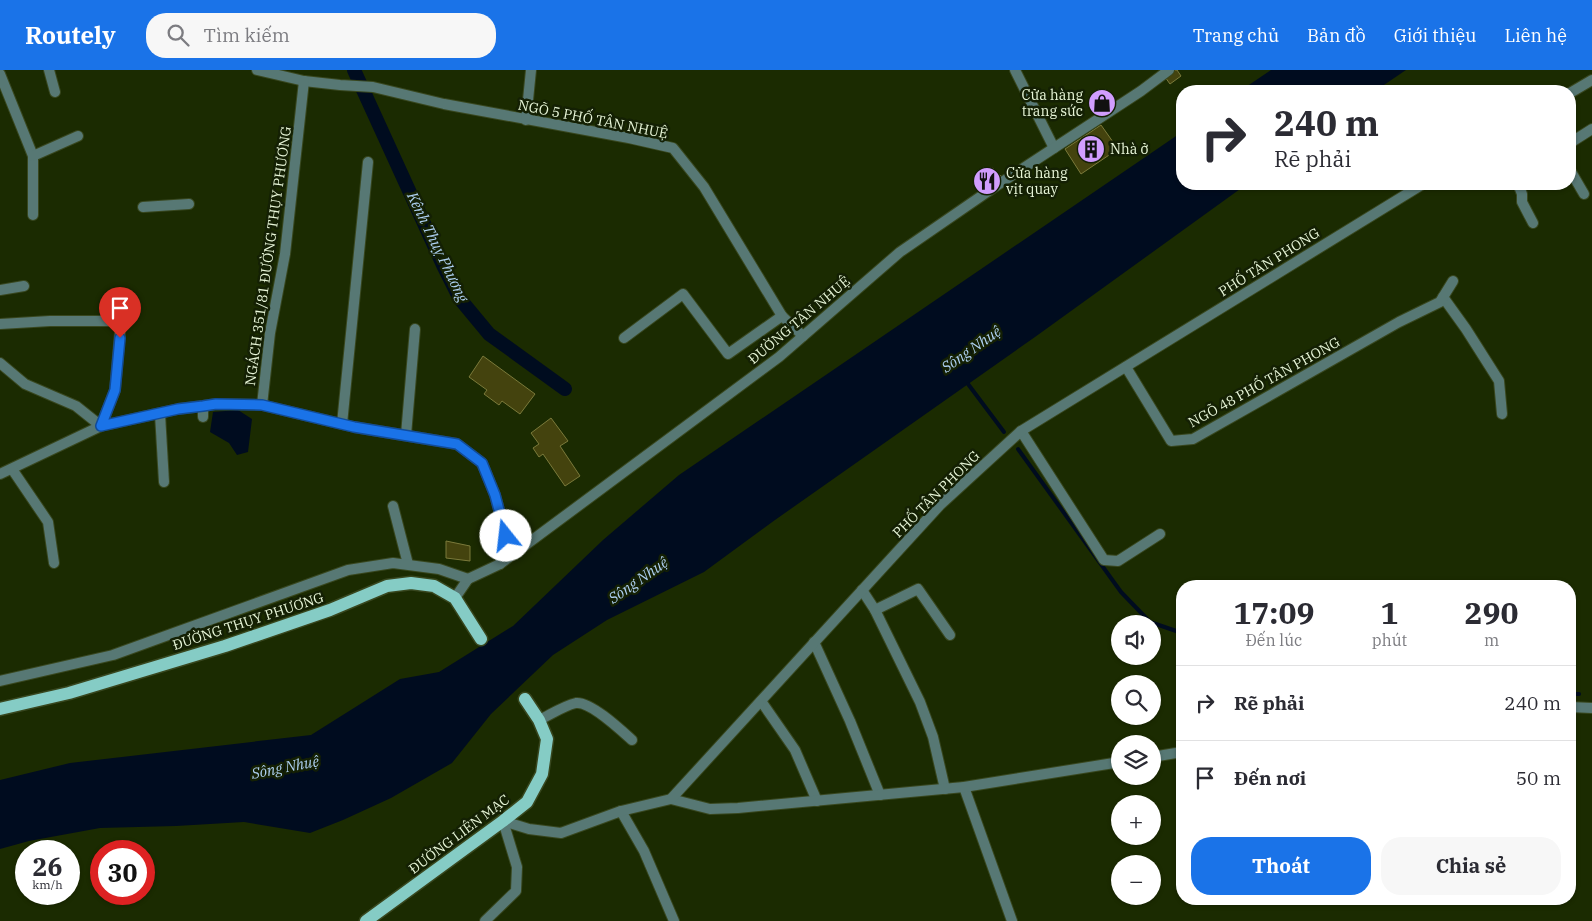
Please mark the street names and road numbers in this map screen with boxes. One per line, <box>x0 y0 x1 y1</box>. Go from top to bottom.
street label: NGÕ 5 PHỐ TÂN NHUỆ <box>516 93 670 142</box>
street label: NGÁCH 351/81 ĐƯỜNG THỤY PHƯƠNG <box>240 125 295 387</box>
street label: PHỐ TÂN PHONG <box>1213 221 1323 300</box>
street label: ĐƯỜNG TÂN NHUỆ <box>744 271 854 368</box>
street label: NGÕ 48 PHỐ TÂN PHONG <box>1184 330 1343 431</box>
street label: PHỐ TÂN PHONG <box>887 445 983 541</box>
street label: ĐƯỜNG THỤY PHƯƠNG <box>170 587 326 654</box>
street label: ĐƯỜNG LIÊN MẠC <box>405 790 513 878</box>

